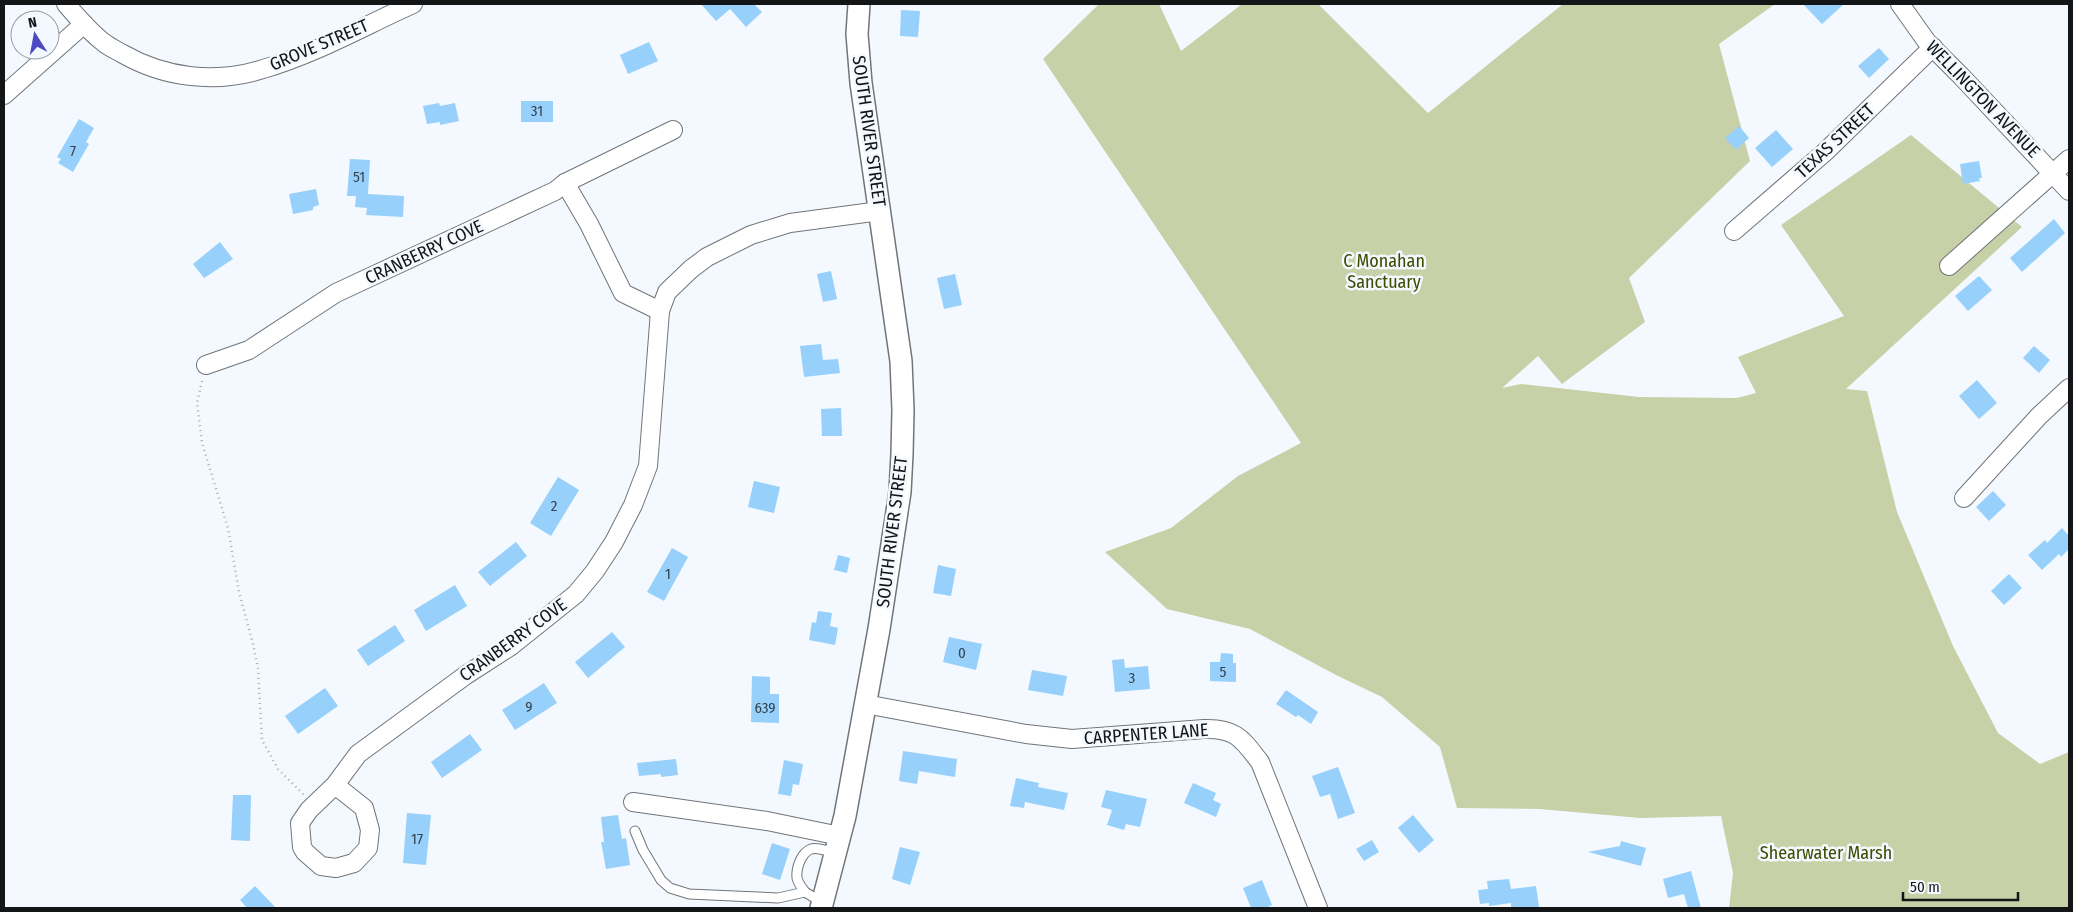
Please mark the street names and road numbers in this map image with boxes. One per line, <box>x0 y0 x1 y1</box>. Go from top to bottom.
street label: GROVE STREET <box>266 14 372 76</box>
street label: WELLINGTON AVENUE <box>1921 36 2045 162</box>
street label: SOUTH RIVER STREET <box>848 54 891 209</box>
street label: TEXAS STREET <box>1791 98 1880 183</box>
street label: CRANBERRY COVE <box>362 215 486 289</box>
street label: SOUTH RIVER STREET <box>872 454 912 609</box>
street label: CRANBERRY COVE <box>455 594 571 686</box>
street label: CARPENTER LANE <box>1083 719 1209 749</box>

